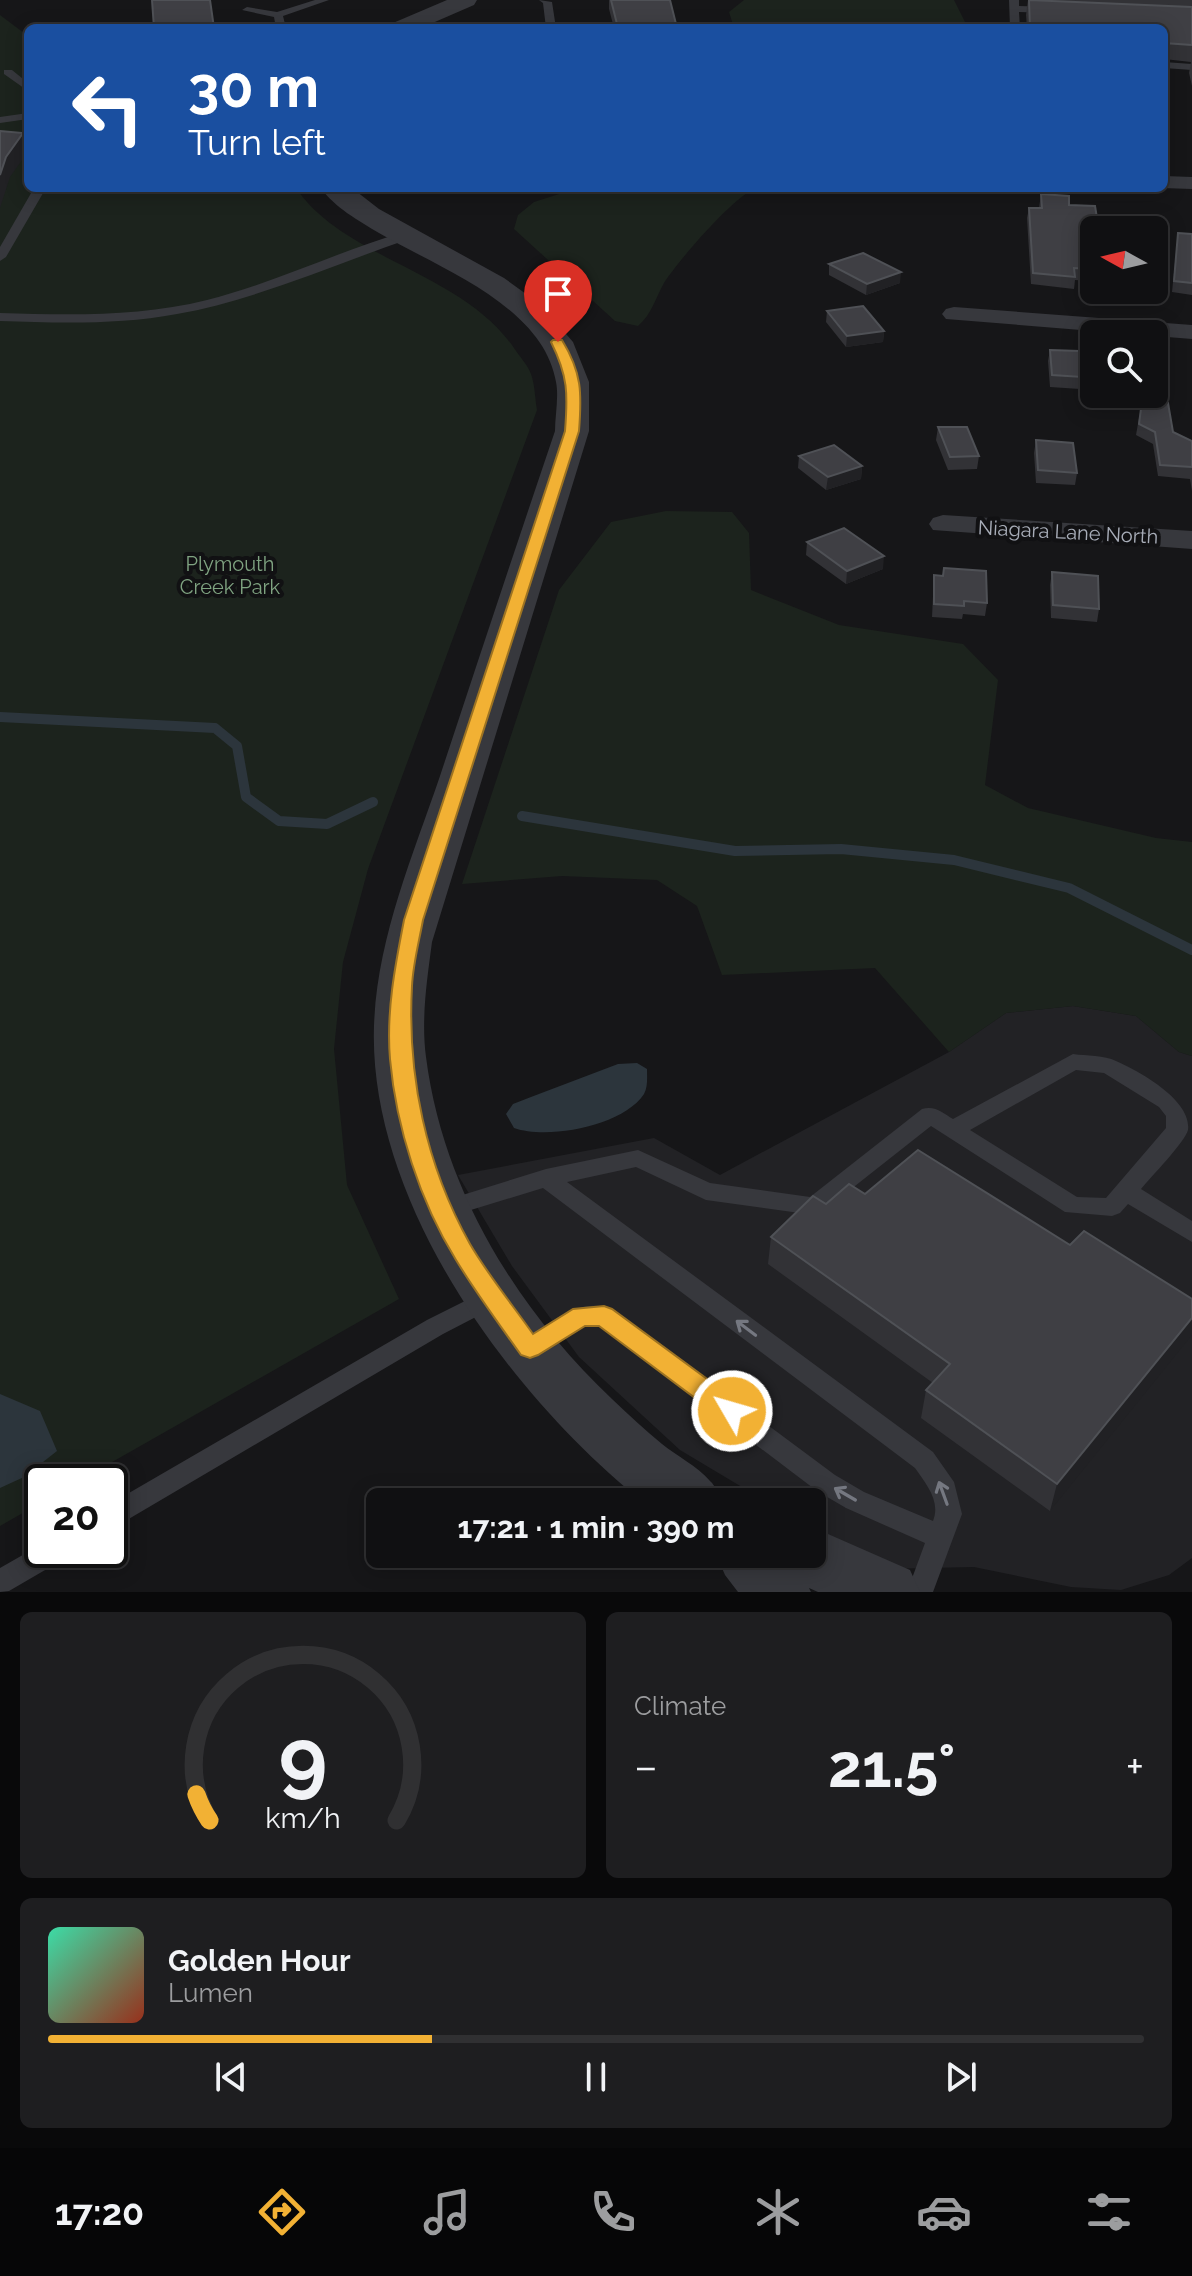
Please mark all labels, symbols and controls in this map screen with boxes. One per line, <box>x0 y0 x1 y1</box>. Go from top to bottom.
text: 30 m <box>188 54 319 120</box>
icon: left <box>56 56 160 160</box>
text: Turn left <box>188 121 326 163</box>
north arrow <box>1080 216 1168 304</box>
map controls <box>1080 216 1168 408</box>
pin <box>524 260 592 342</box>
icon: arrive <box>536 272 580 316</box>
button: search <box>1080 320 1168 408</box>
street label: Niagara Lane North <box>977 515 1159 549</box>
park label: Plymouth Creek Park <box>180 552 281 599</box>
one-way arrow <box>735 1319 757 1336</box>
position arrow <box>690 1369 774 1453</box>
speed limit sign: 20 <box>24 1464 128 1568</box>
one-way arrow <box>934 1481 949 1505</box>
one-way arrow <box>834 1486 857 1502</box>
text: 17:21 · 1 min · 390 m <box>458 1510 734 1545</box>
text: Climate <box>634 1691 726 1721</box>
text: 9 <box>279 1709 327 1806</box>
text: 21.5° <box>828 1731 955 1801</box>
text: − <box>634 1741 658 1792</box>
text: + <box>1126 1741 1144 1792</box>
text: km/h <box>265 1801 341 1835</box>
text: Golden Hour <box>168 1943 351 1978</box>
text: Lumen <box>168 1978 253 2008</box>
icon: previous <box>209 2055 253 2099</box>
icon: pause <box>574 2055 618 2099</box>
icon: next <box>939 2055 983 2099</box>
icon: directions <box>254 2184 310 2240</box>
icon: music <box>419 2184 475 2240</box>
icon: phone <box>585 2184 641 2240</box>
icon: climate <box>750 2184 806 2240</box>
icon: car <box>916 2184 972 2240</box>
icon: filters <box>1081 2184 1137 2240</box>
text: 17:20 <box>55 2191 144 2233</box>

